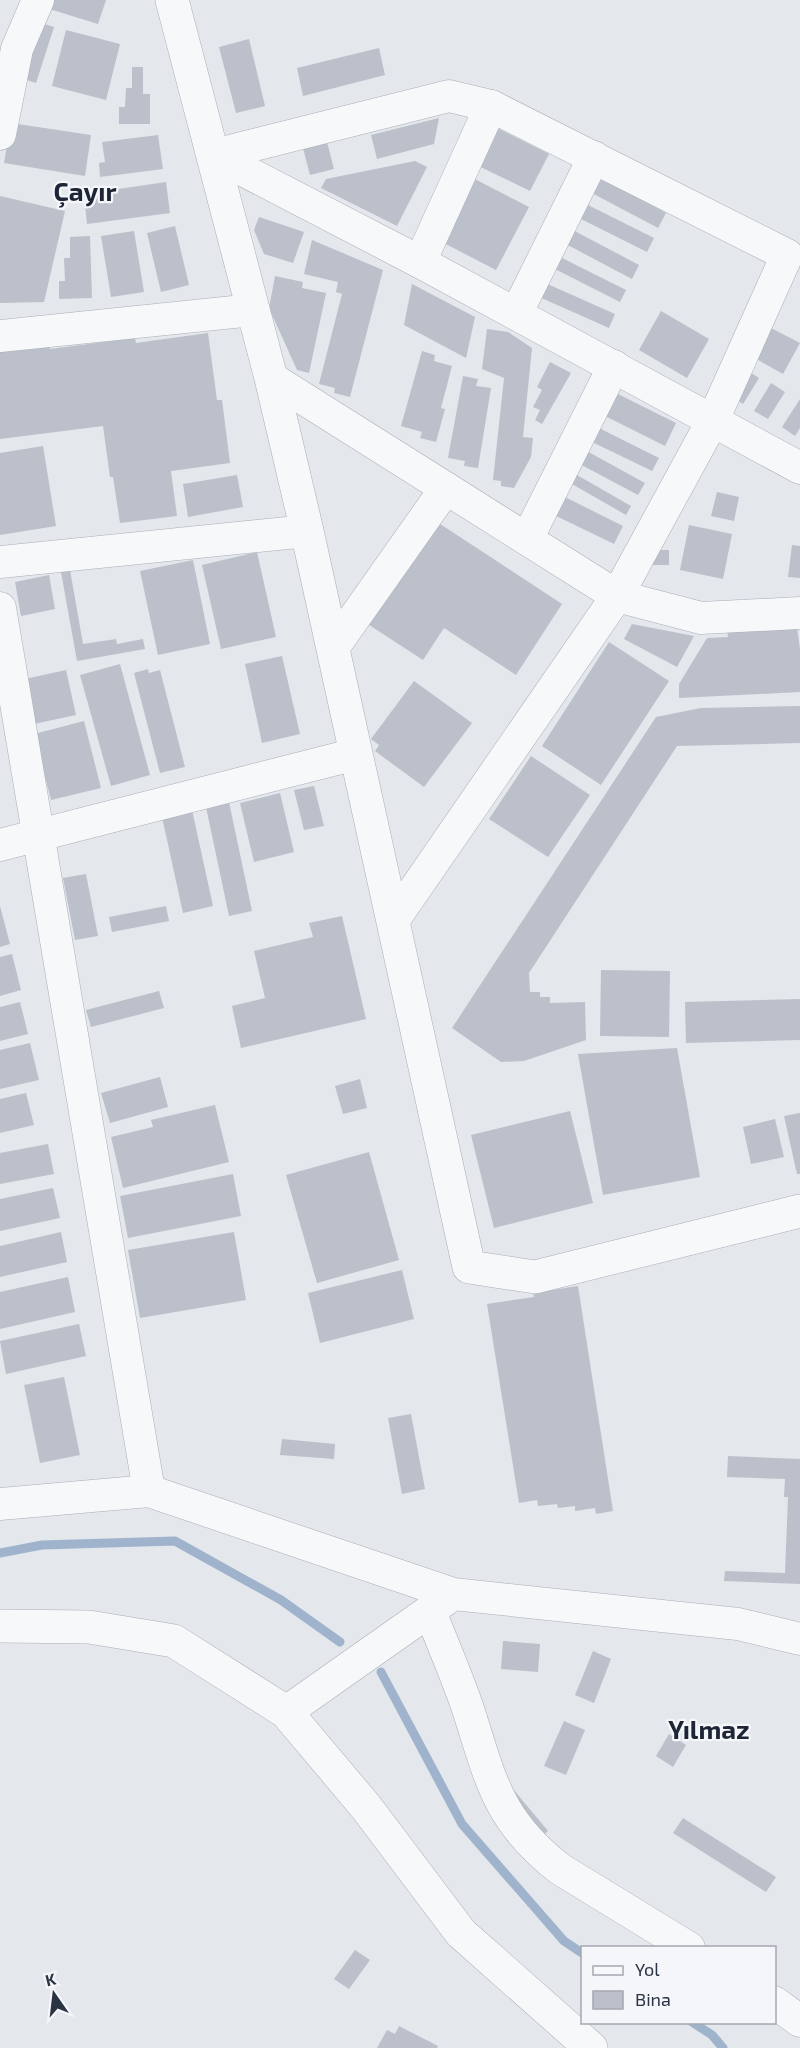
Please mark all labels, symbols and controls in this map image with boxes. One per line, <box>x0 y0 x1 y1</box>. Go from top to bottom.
district label: Çayır <box>53 175 117 208</box>
district label: Yılmaz <box>668 1713 750 1744</box>
legend <box>581 1946 776 2024</box>
text: Yol <box>635 1958 660 1980</box>
north arrow <box>24 1964 84 2024</box>
text: K <box>43 1968 58 1989</box>
text: Bina <box>635 1988 671 2010</box>

